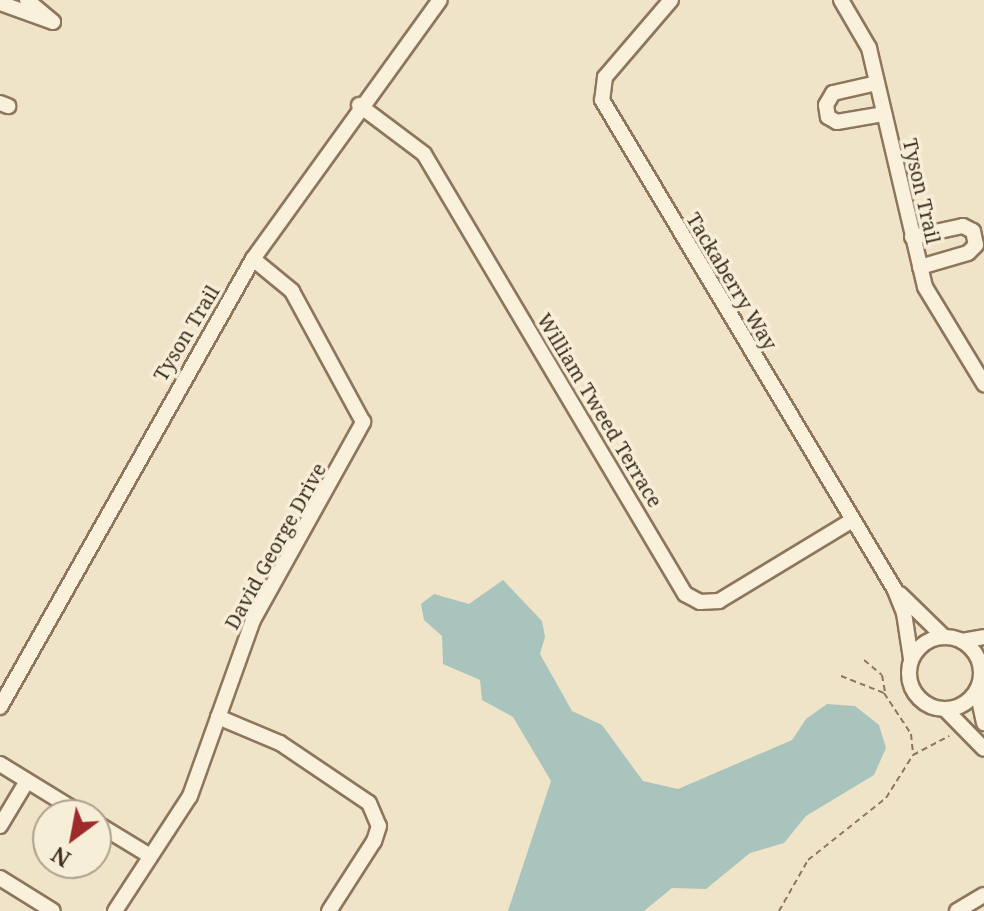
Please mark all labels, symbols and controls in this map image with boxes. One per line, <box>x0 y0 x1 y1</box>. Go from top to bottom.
street label: Tyson Trail <box>898 136 946 246</box>
street label: Tackaberry Way <box>682 208 782 354</box>
street label: Tyson Trail <box>148 281 224 385</box>
street label: William Tweed Terrace <box>533 309 667 511</box>
street label: David George Drive <box>219 459 331 633</box>
north arrow <box>32 799 112 879</box>
text: N <box>45 840 76 875</box>

